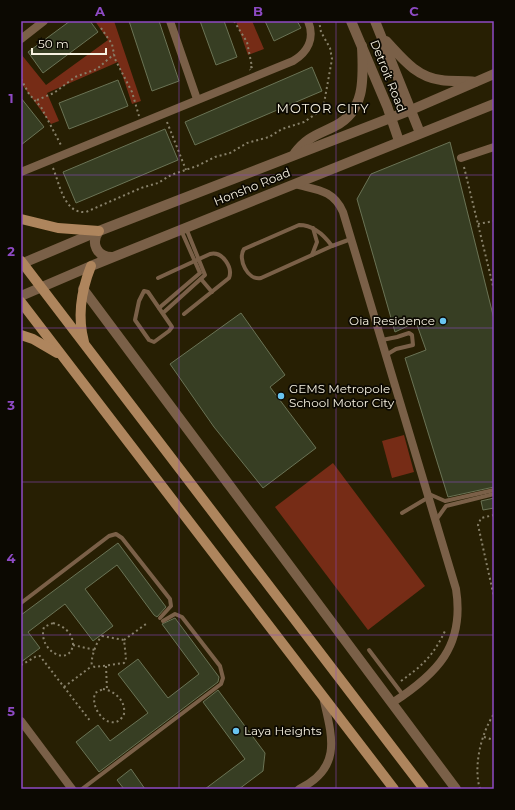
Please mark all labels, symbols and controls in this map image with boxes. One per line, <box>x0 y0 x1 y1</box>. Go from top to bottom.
text: A <box>94 3 106 19</box>
text: B <box>253 3 263 19</box>
text: C <box>409 3 419 19</box>
scale bar <box>32 30 106 56</box>
text: 50 m <box>38 36 69 51</box>
street label: Detroit Road <box>367 37 410 114</box>
text: 1 <box>8 90 14 106</box>
district label: MOTOR CITY <box>276 100 370 116</box>
street label: Honsho Road <box>211 164 292 209</box>
text: 2 <box>7 243 15 259</box>
place label: Oia Residence <box>349 313 435 328</box>
marker: Oia Residence <box>438 316 448 326</box>
place label: GEMS Metropole School Motor City <box>289 381 395 410</box>
marker: GEMS Metropole School Motor City <box>276 391 286 401</box>
text: 3 <box>6 397 15 413</box>
text: 4 <box>7 550 16 566</box>
text: 5 <box>7 703 15 719</box>
place label: Laya Heights <box>244 723 322 738</box>
marker: Laya Heights <box>231 726 241 736</box>

